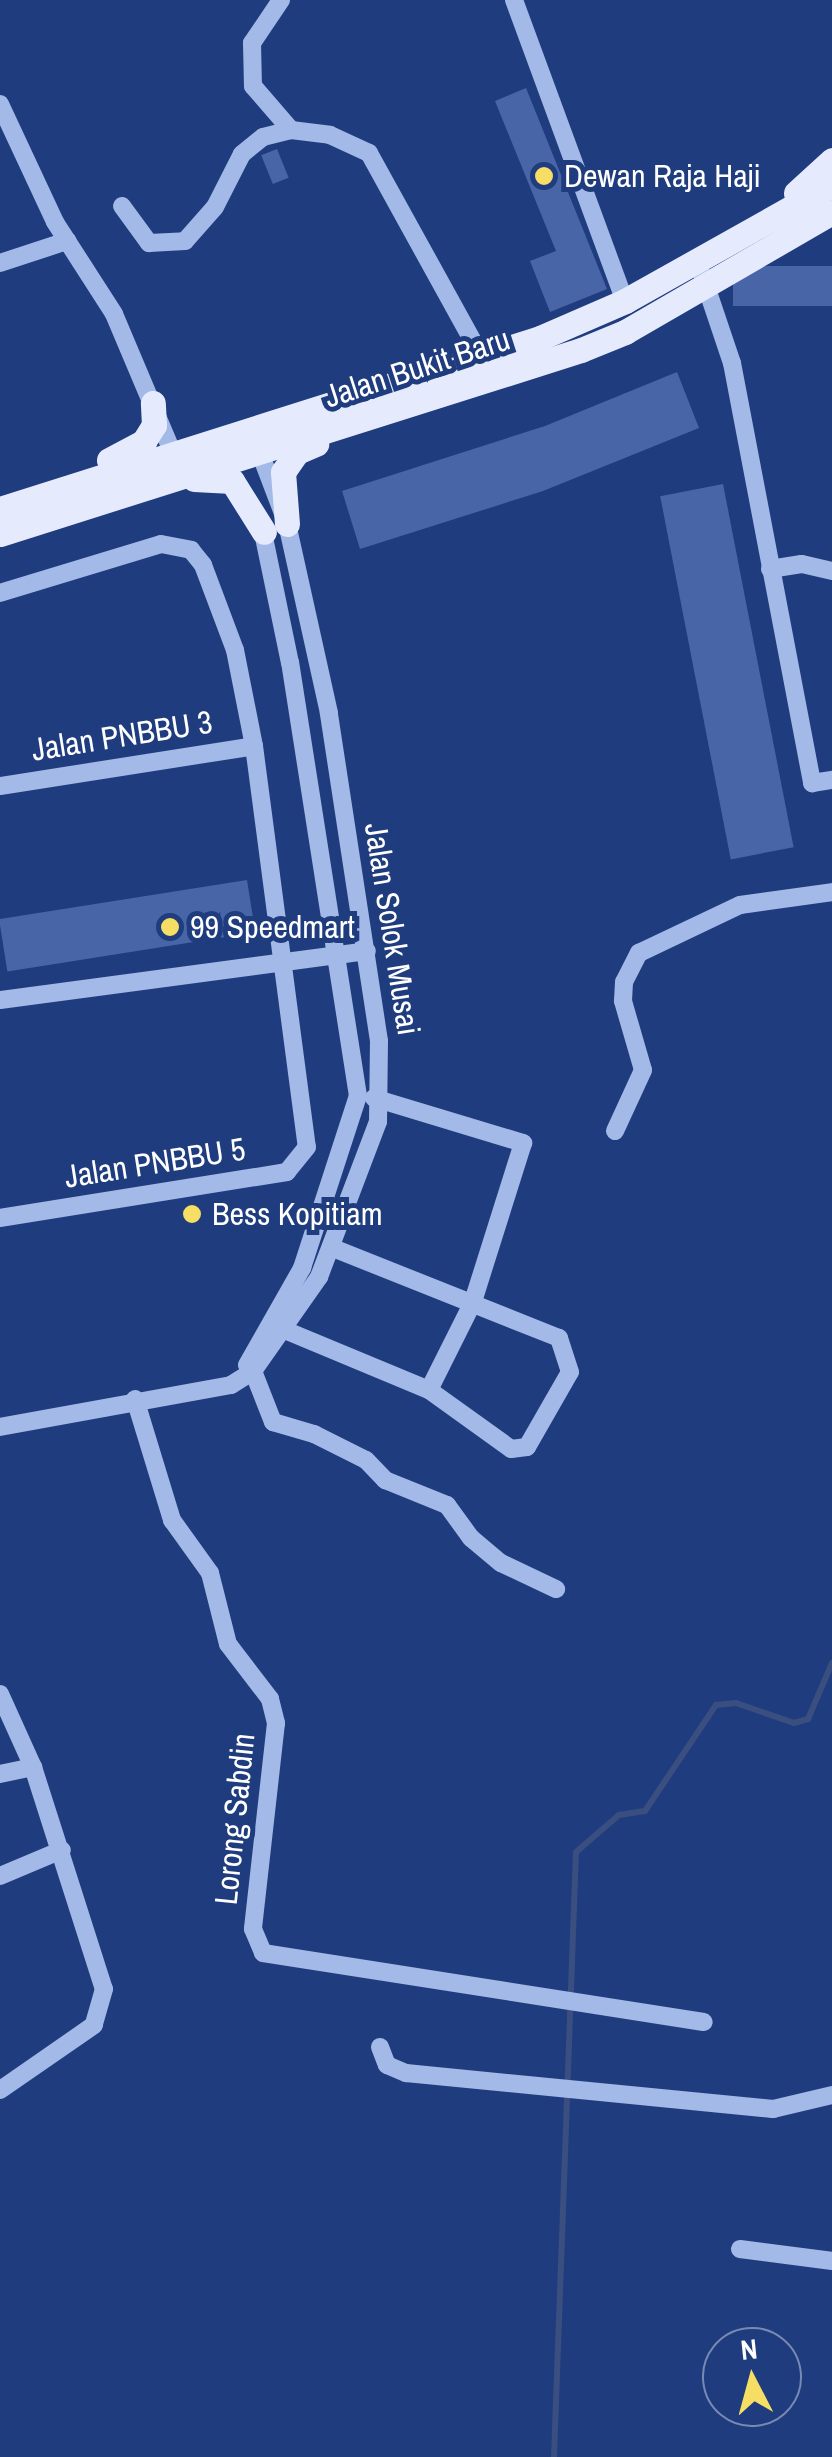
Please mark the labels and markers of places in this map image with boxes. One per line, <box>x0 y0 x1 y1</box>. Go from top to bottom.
place label: Dewan Raja Haji <box>564 157 761 195</box>
marker: Dewan Raja Haji <box>533 165 555 187</box>
place label: 99 Speedmart <box>190 908 355 946</box>
marker: 99 Speedmart <box>159 916 181 938</box>
place label: Bess Kopitiam <box>212 1195 383 1233</box>
marker: Bess Kopitiam <box>181 1203 203 1225</box>

